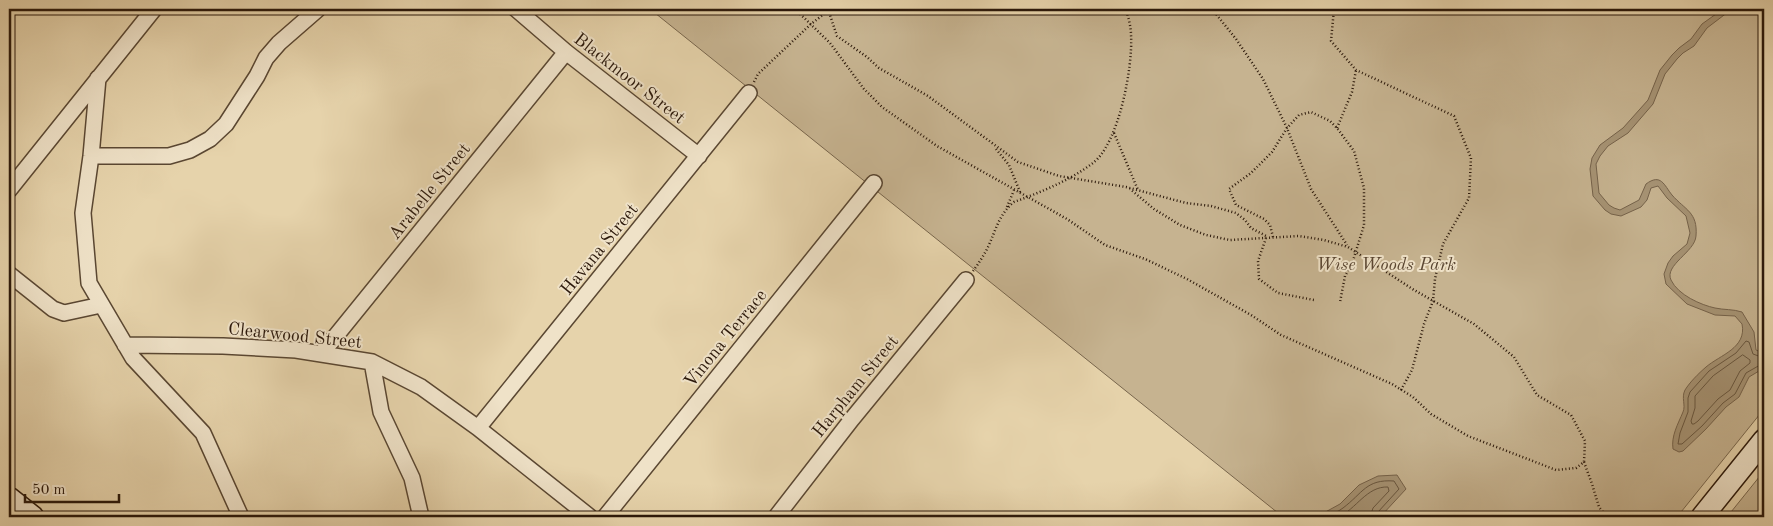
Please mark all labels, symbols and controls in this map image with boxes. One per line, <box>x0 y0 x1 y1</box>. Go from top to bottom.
street label: Blackmoor Street <box>570 30 688 128</box>
street label: Arabelle Street <box>386 140 474 243</box>
street label: Havana Street <box>558 201 642 299</box>
park label: Wise Woods Park <box>1316 256 1456 274</box>
street label: Vinona Terrace <box>681 286 771 391</box>
street label: Clearwood Street <box>227 320 363 352</box>
street label: Harpham Street <box>809 332 902 441</box>
scale bar <box>25 471 119 503</box>
text: 50 m <box>32 483 66 498</box>

